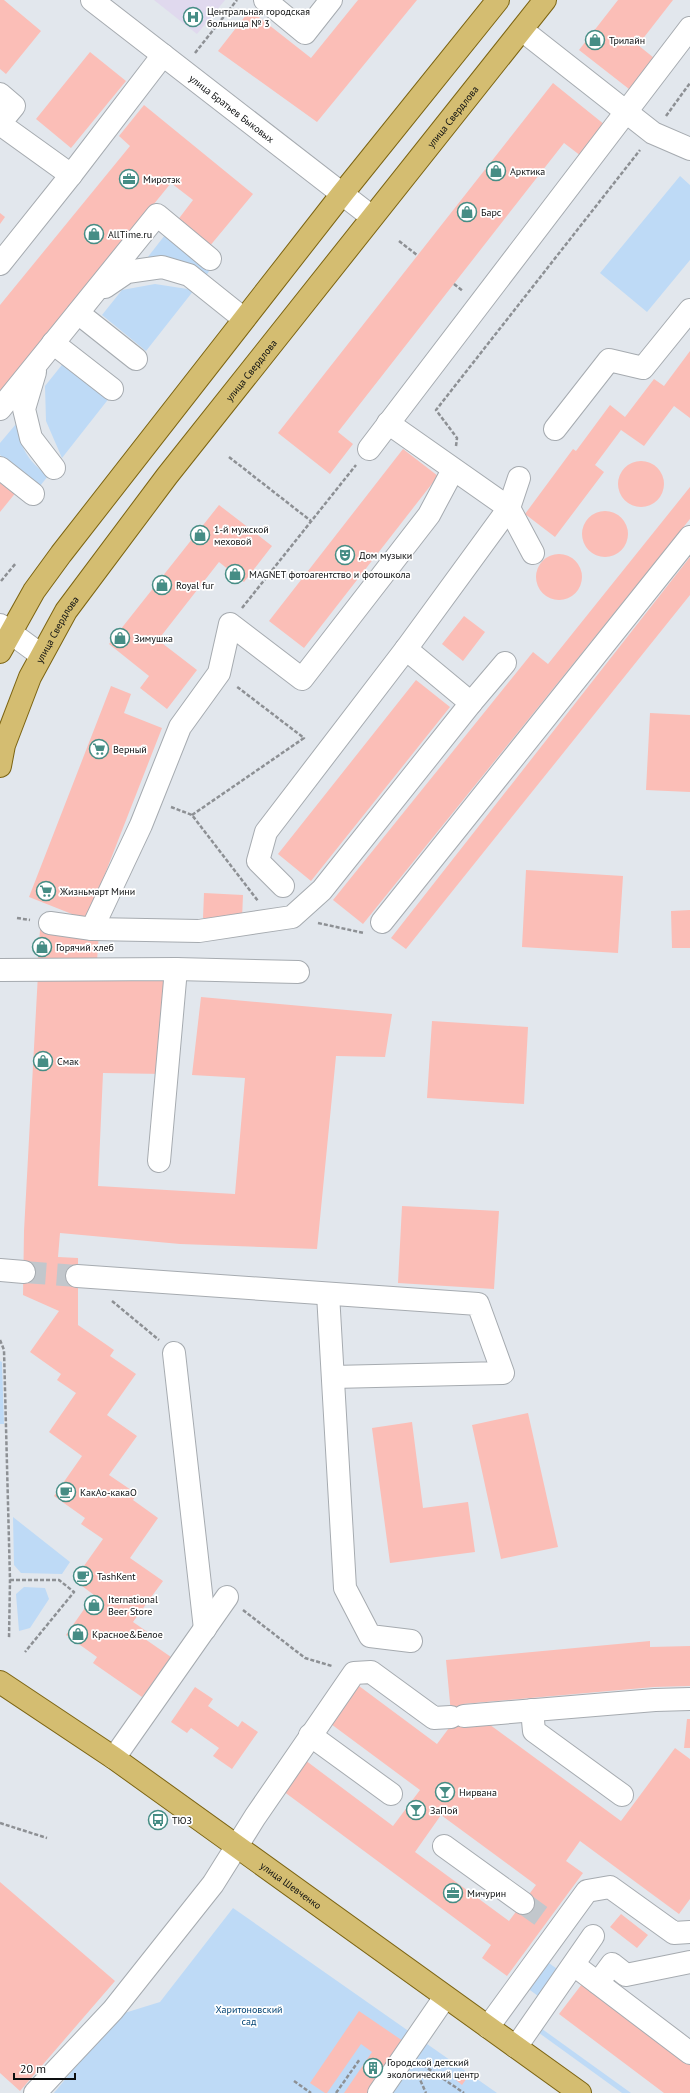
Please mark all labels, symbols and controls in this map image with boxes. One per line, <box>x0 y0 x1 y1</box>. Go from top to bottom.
place label: Центральная городская больница № 3 <box>207 5 310 30</box>
hospital icon: Центральная городская больница № 3 <box>182 6 204 28</box>
shop icon: Трилайн <box>584 29 606 51</box>
place label: Трилайн <box>609 34 645 47</box>
street label: улица Братьев Быковых <box>186 72 277 146</box>
street label: улица Свердлова <box>424 83 481 150</box>
shop icon: Арктика <box>485 160 507 182</box>
place label: Арктика <box>510 165 545 178</box>
office icon: Миротэк <box>118 168 140 190</box>
place label: Миротэк <box>143 173 181 186</box>
shop icon: Барс <box>456 201 478 223</box>
place label: Барс <box>481 206 502 219</box>
shop icon: AllTime.ru <box>83 223 105 245</box>
place label: AllTime.ru <box>108 228 152 241</box>
street label: улица Свердлова <box>223 337 280 404</box>
place label: 1-й мужской меховой <box>214 523 269 548</box>
shop icon: 1-й мужской меховой <box>189 524 211 546</box>
theatre icon: Дом музыки <box>334 544 356 566</box>
place label: Дом музыки <box>359 549 412 562</box>
shop icon: MAGNET фотоагентство и фотошкола <box>224 563 246 585</box>
place label: MAGNET фотоагентство и фотошкола <box>249 568 411 581</box>
shop icon: Royal fur <box>151 574 173 596</box>
place label: Royal fur <box>176 579 214 592</box>
street label: улица Свердлова <box>33 593 82 665</box>
shop icon: Зимушка <box>109 627 131 649</box>
place label: Зимушка <box>134 632 173 645</box>
supermarket icon: Верный <box>88 738 110 760</box>
place label: Верный <box>113 743 147 756</box>
supermarket icon: Жизньмарт Мини <box>35 880 57 902</box>
place label: Жизньмарт Мини <box>59 885 135 898</box>
shop icon: Горячий хлеб <box>31 936 53 958</box>
place label: Горячий хлеб <box>56 941 114 954</box>
shop icon: Смак <box>32 1050 54 1072</box>
place label: Смак <box>57 1055 79 1068</box>
cafe icon: КакАо-какаО <box>55 1481 77 1503</box>
place label: КакАо-какаО <box>80 1486 137 1499</box>
cafe icon: TashKent <box>72 1565 94 1587</box>
place label: TashKent <box>97 1570 136 1583</box>
place label: Iternational Beer Store <box>108 1593 158 1618</box>
shop icon: Iternational Beer Store <box>83 1594 105 1616</box>
shop icon: Красное&Белое <box>67 1623 89 1645</box>
place label: Красное&Белое <box>92 1628 163 1641</box>
bar icon: Нирвана <box>434 1781 456 1803</box>
place label: Нирвана <box>459 1786 497 1799</box>
bar icon: ЗаПой <box>405 1799 427 1821</box>
place label: ЗаПой <box>430 1804 458 1817</box>
bus stop icon: ТЮЗ <box>147 1809 169 1831</box>
place label: ТЮЗ <box>172 1814 192 1827</box>
street label: улица Шевченко <box>257 1859 324 1912</box>
office icon: Мичурин <box>442 1882 464 1904</box>
place label: Мичурин <box>467 1887 506 1900</box>
park label: Харитоновский сад <box>215 2003 283 2028</box>
scale bar <box>14 2055 75 2081</box>
place label: Городской детский экологический центр <box>387 2056 479 2081</box>
building icon: Городской детский экологический центр <box>362 2057 384 2079</box>
text: 20 m <box>20 2061 46 2076</box>

